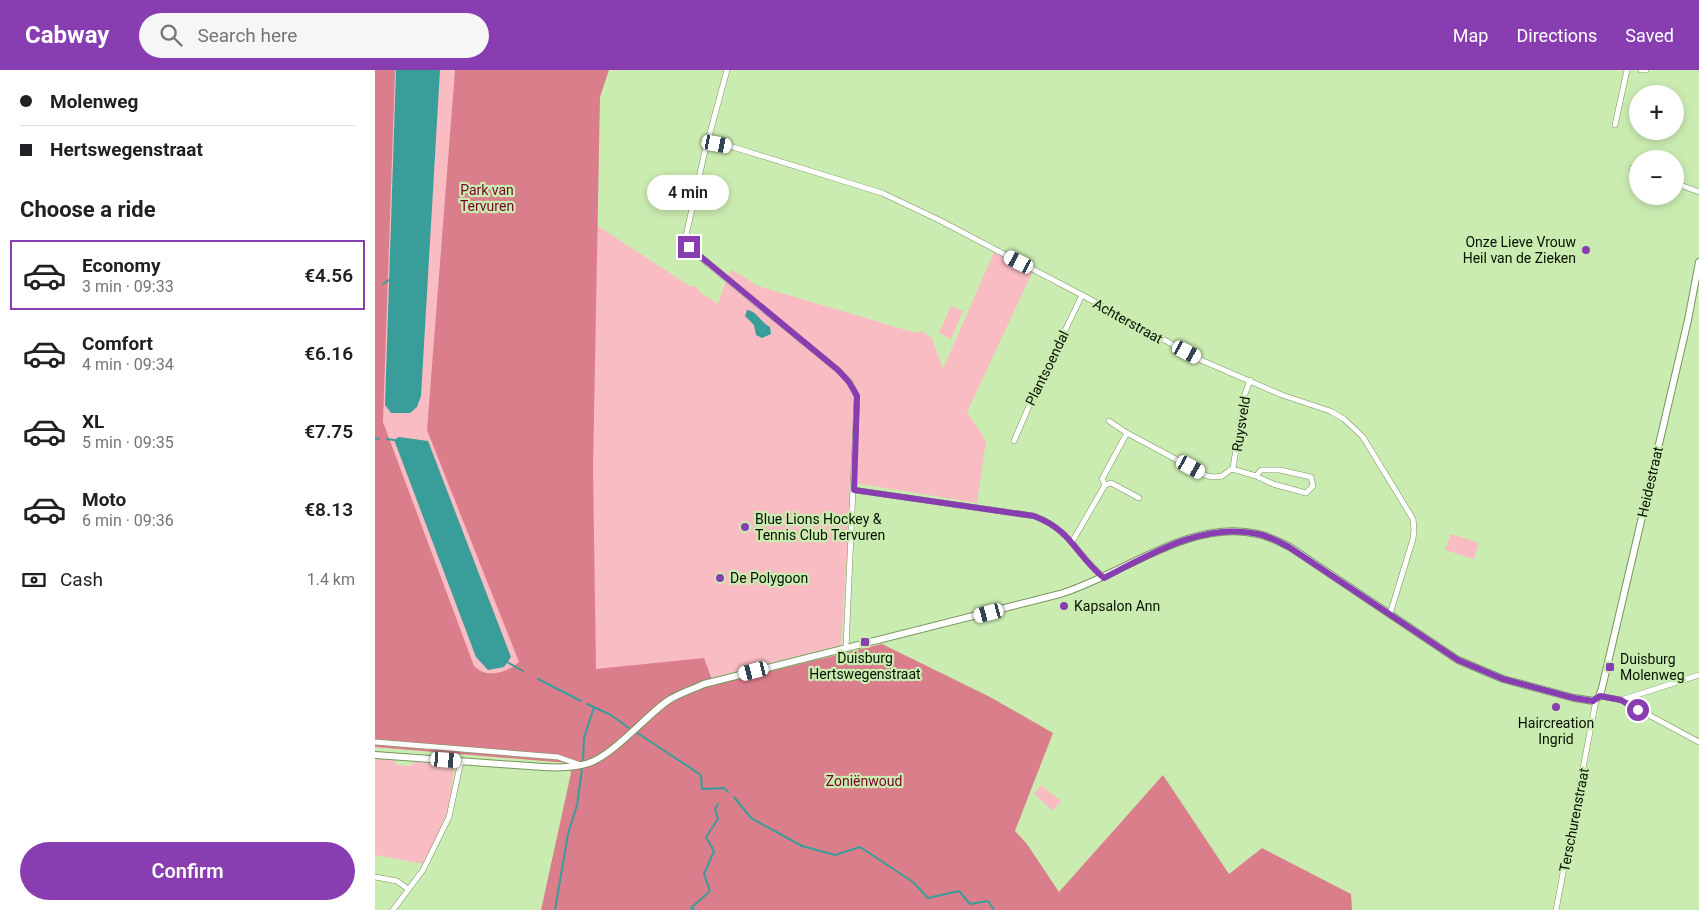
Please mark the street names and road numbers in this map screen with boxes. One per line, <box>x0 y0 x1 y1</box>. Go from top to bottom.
street label: Achterstraat <box>1090 295 1166 347</box>
street label: Plantsoendal <box>1022 328 1072 408</box>
street label: Ruysveld <box>1229 395 1253 453</box>
street label: Heidestraat <box>1634 445 1666 519</box>
street label: Terschurenstraat <box>1556 766 1592 873</box>

